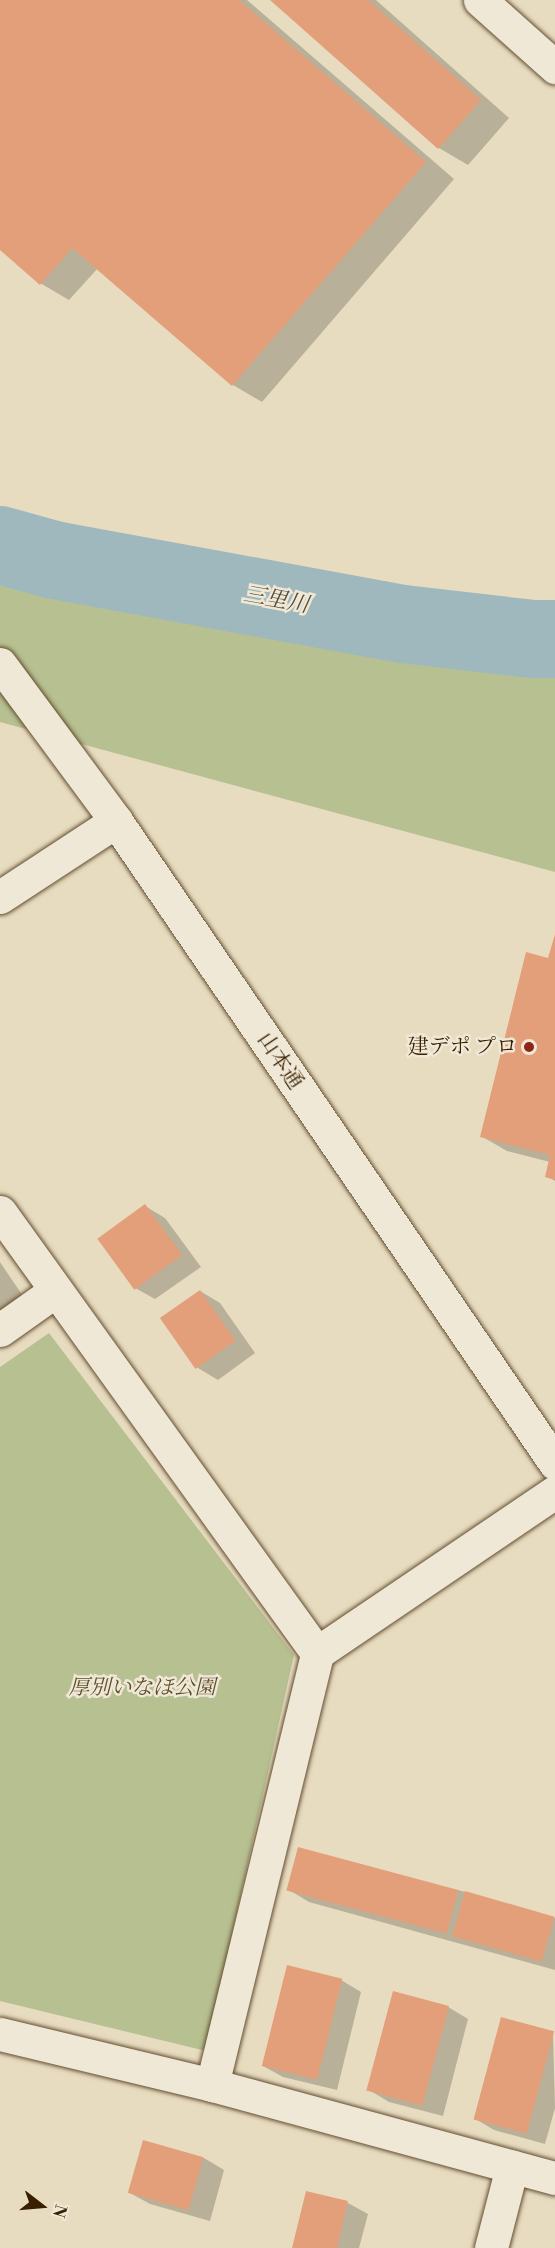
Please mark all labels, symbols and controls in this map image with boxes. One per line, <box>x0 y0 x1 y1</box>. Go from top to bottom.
water label: 三里川 <box>241 581 311 619</box>
street label: 山本通 <box>252 1028 308 1094</box>
place label: 建デポ プロ <box>408 1034 517 1060</box>
marker: 建デポ プロ <box>522 1040 536 1054</box>
park label: 厚別いなほ公園 <box>69 1675 215 1701</box>
north arrow <box>12 2176 72 2236</box>
text: N <box>48 2202 71 2220</box>

